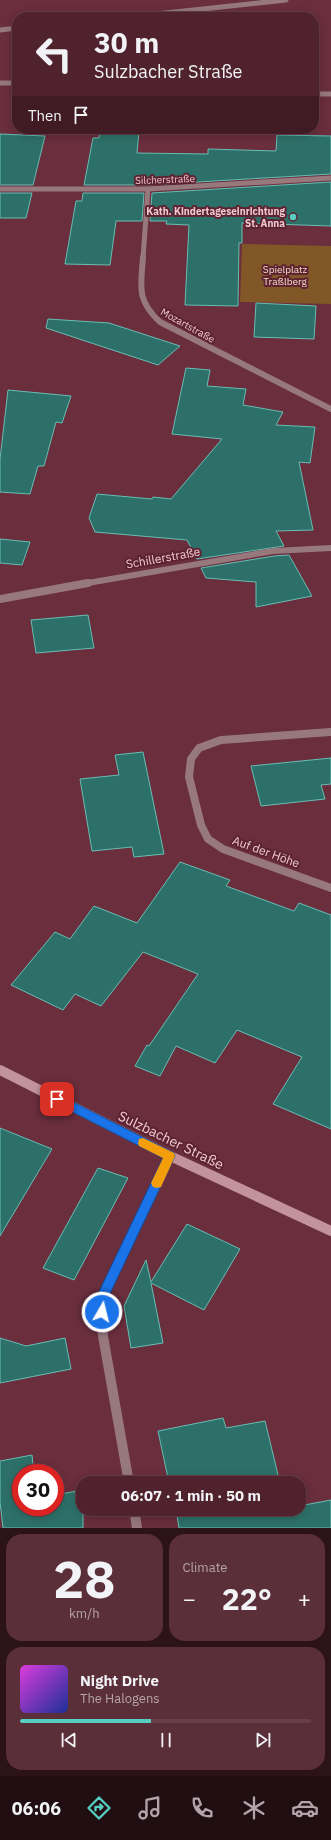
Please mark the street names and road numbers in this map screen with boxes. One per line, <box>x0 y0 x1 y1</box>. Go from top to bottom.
street label: Silcherstraße <box>135 172 196 187</box>
street label: Mozartstraße <box>158 305 218 346</box>
street label: Schillerstraße <box>125 544 202 571</box>
street label: Auf der Höhe <box>230 832 302 871</box>
street label: Sulzbacher Straße <box>115 1107 227 1174</box>

